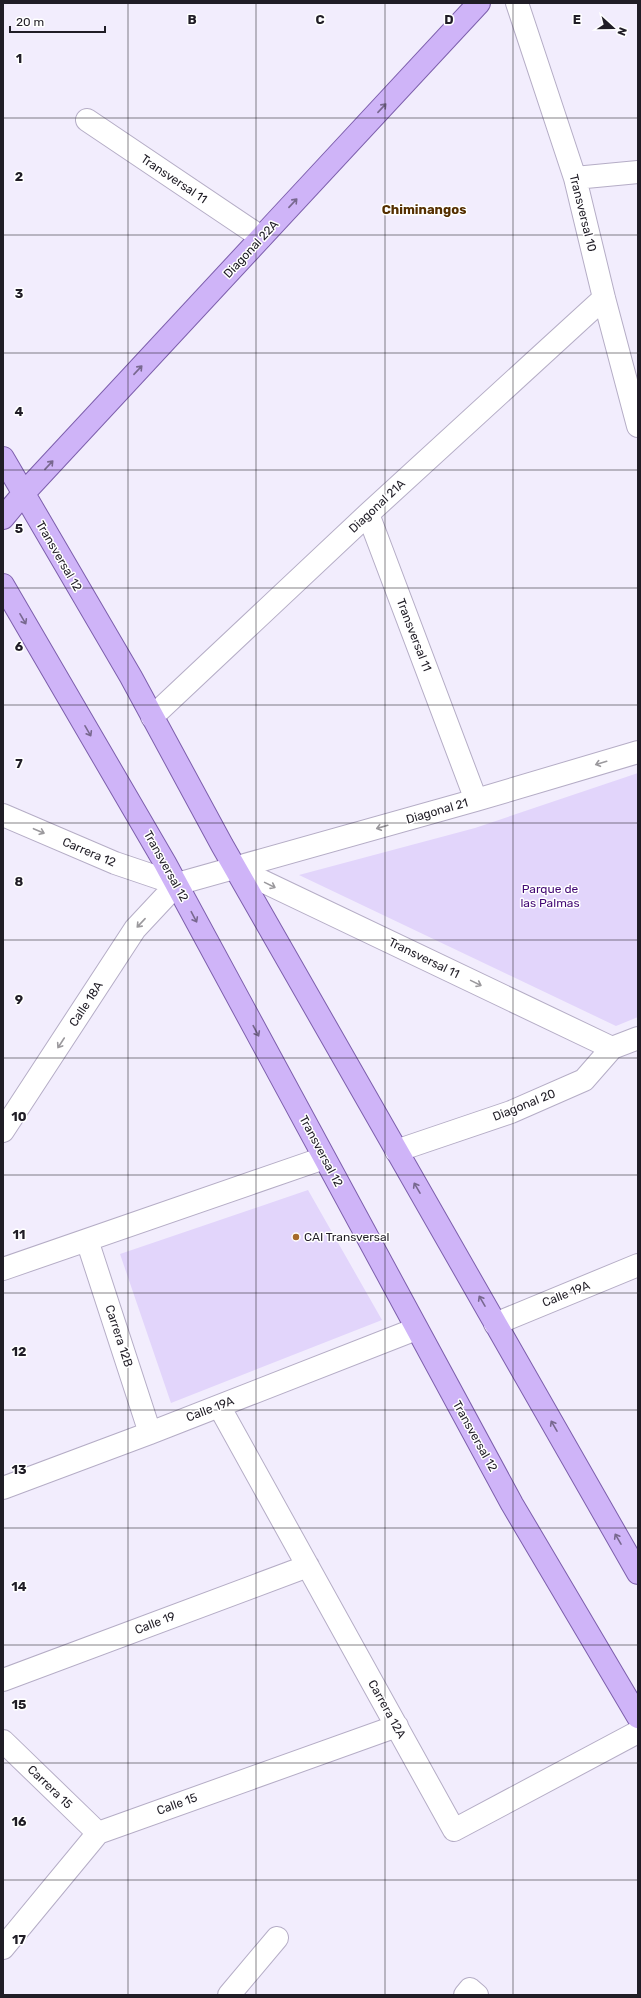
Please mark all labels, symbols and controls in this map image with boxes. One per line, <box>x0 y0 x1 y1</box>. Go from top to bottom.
scale bar <box>10 8 105 34</box>
north arrow <box>593 8 633 48</box>
text: B <box>187 12 197 27</box>
text: C <box>315 12 325 27</box>
text: D <box>444 12 454 27</box>
text: E <box>573 12 581 27</box>
text: 20 m <box>16 15 44 29</box>
text: N <box>614 25 629 38</box>
text: 1 <box>16 51 22 66</box>
one-way arrow <box>377 103 386 113</box>
street label: Transversal 11 <box>138 152 210 206</box>
text: 2 <box>15 169 23 184</box>
street label: Transversal 10 <box>567 173 599 253</box>
one-way arrow <box>288 198 298 208</box>
district label: Chiminangos <box>382 202 466 217</box>
street label: Diagonal 22A <box>221 217 281 281</box>
text: 3 <box>15 286 24 301</box>
one-way arrow <box>133 365 143 375</box>
text: 4 <box>15 404 24 419</box>
one-way arrow <box>45 460 54 470</box>
street label: Diagonal 21A <box>346 476 408 536</box>
street label: Transversal 12 <box>33 518 85 594</box>
text: 5 <box>15 521 23 536</box>
street label: Transversal 11 <box>394 597 434 673</box>
one-way arrow <box>19 613 27 625</box>
text: 6 <box>15 639 24 654</box>
one-way arrow <box>85 725 93 737</box>
text: 7 <box>15 756 23 771</box>
one-way arrow <box>594 760 607 767</box>
street label: Diagonal 21 <box>404 795 470 827</box>
one-way arrow <box>376 824 389 831</box>
one-way arrow <box>32 827 44 835</box>
street label: Transversal 12 <box>141 828 191 904</box>
street label: Carrera 12 <box>60 835 118 869</box>
text: 8 <box>15 874 24 889</box>
one-way arrow <box>264 882 276 889</box>
park label: Parque de las Palmas <box>520 882 580 910</box>
one-way arrow <box>191 911 199 923</box>
one-way arrow <box>136 918 146 928</box>
street label: Transversal 11 <box>386 935 462 981</box>
street label: Calle 18A <box>66 979 106 1029</box>
one-way arrow <box>470 980 482 987</box>
text: 9 <box>15 992 23 1007</box>
one-way arrow <box>253 1025 261 1037</box>
one-way arrow <box>57 1037 65 1048</box>
street label: Diagonal 20 <box>491 1086 557 1124</box>
text: 10 <box>11 1109 27 1124</box>
street label: Transversal 12 <box>296 1113 346 1189</box>
one-way arrow <box>413 1182 421 1194</box>
text: 11 <box>13 1227 25 1242</box>
place label: CAI Transversal <box>304 1230 390 1244</box>
marker: CAI Transversal <box>291 1232 301 1242</box>
street label: Calle 19A <box>540 1278 592 1310</box>
one-way arrow <box>477 1295 485 1307</box>
street label: Carrera 12B <box>102 1303 136 1369</box>
text: 12 <box>12 1344 26 1359</box>
street label: Calle 19A <box>184 1394 236 1424</box>
street label: Transversal 12 <box>450 1398 500 1474</box>
one-way arrow <box>549 1420 557 1432</box>
text: 13 <box>11 1462 27 1477</box>
one-way arrow <box>614 1533 622 1545</box>
text: 14 <box>11 1579 27 1594</box>
street label: Calle 19 <box>133 1609 177 1637</box>
street label: Carrera 12A <box>365 1677 409 1741</box>
text: 15 <box>12 1697 26 1712</box>
street label: Carrera 15 <box>25 1762 75 1812</box>
street label: Calle 15 <box>155 1790 199 1818</box>
text: 16 <box>12 1814 27 1829</box>
text: 17 <box>12 1932 27 1947</box>

